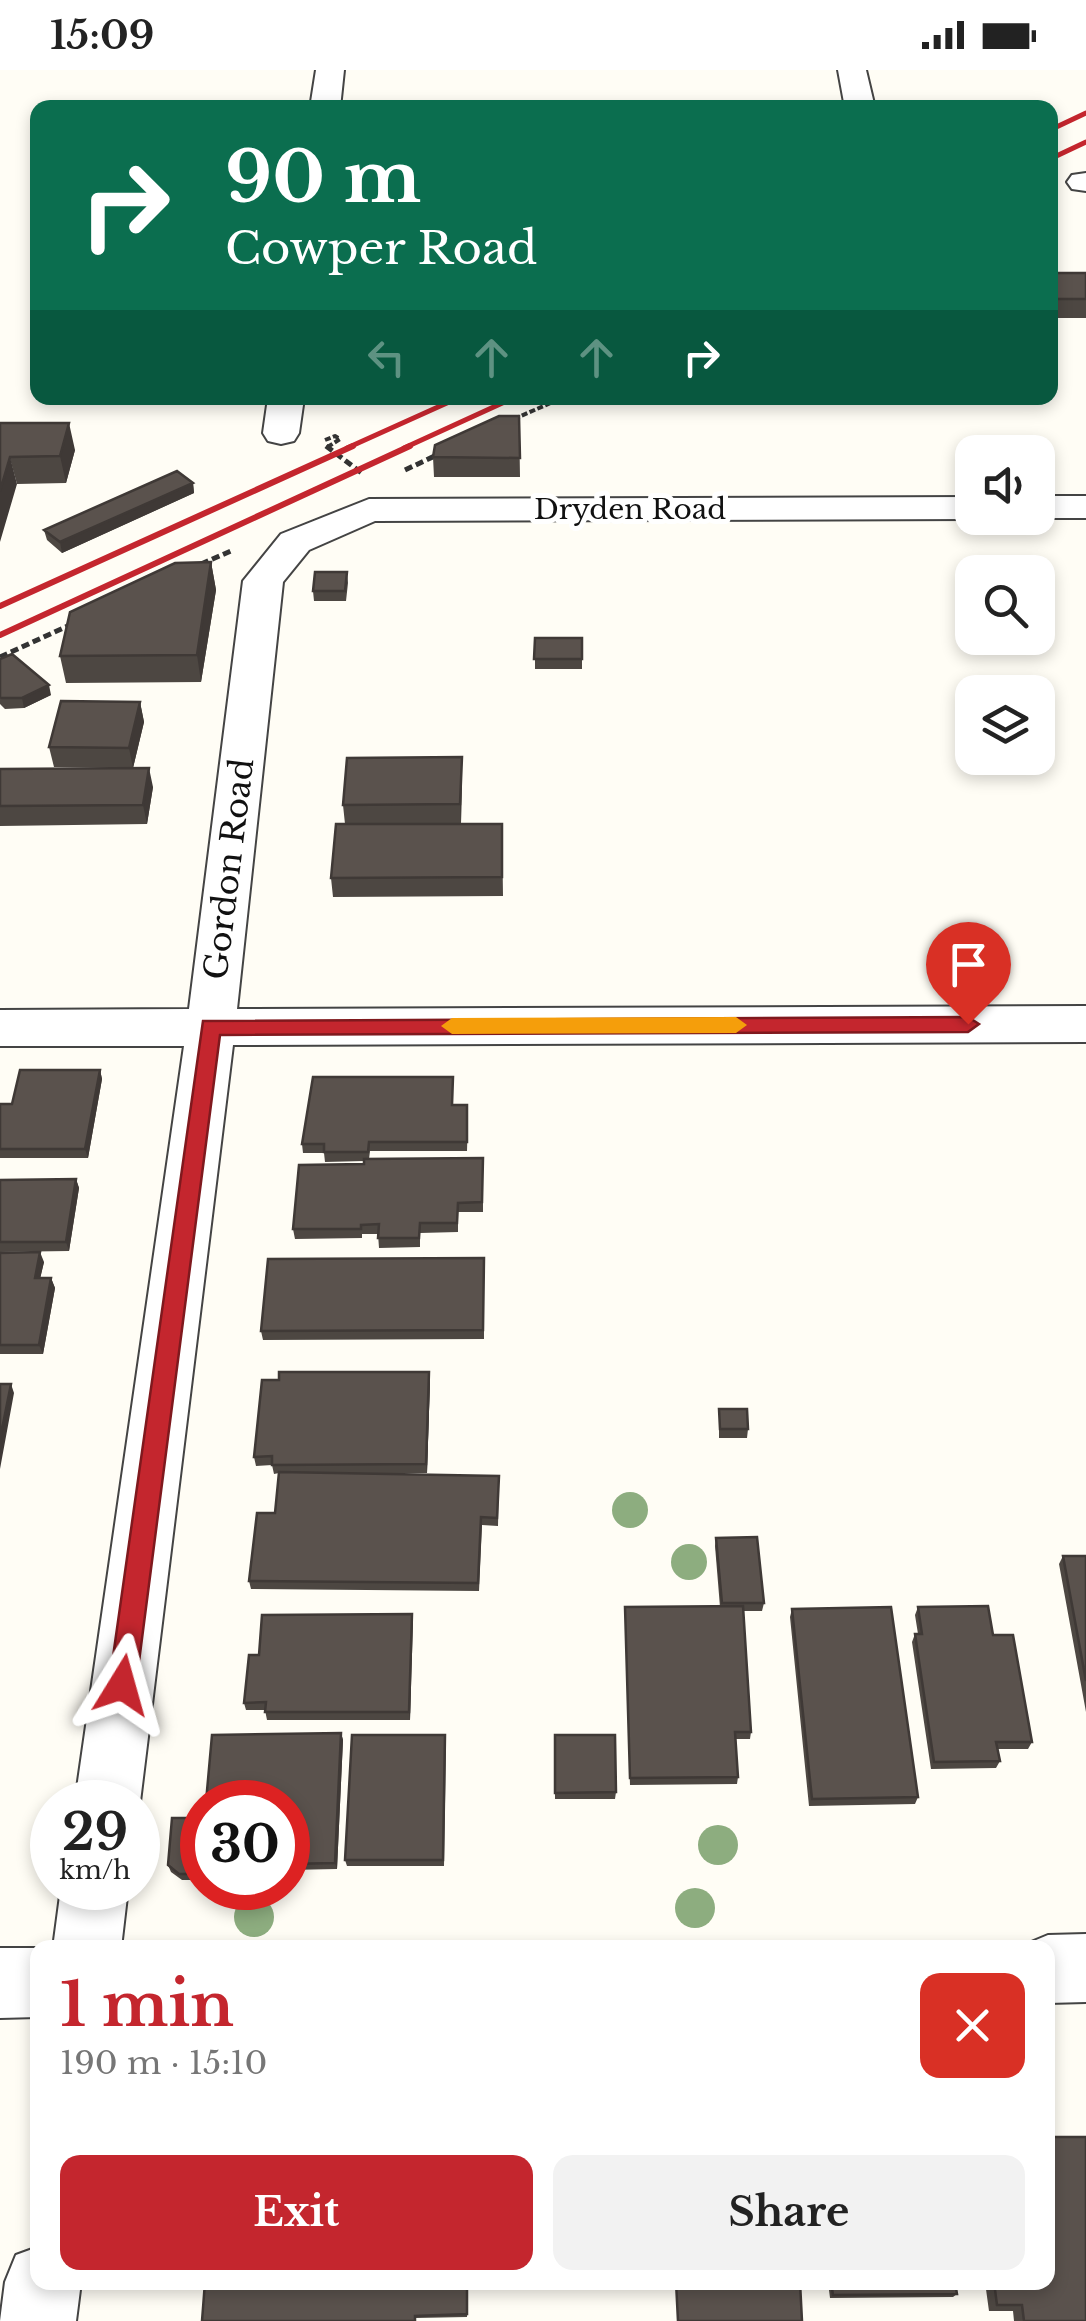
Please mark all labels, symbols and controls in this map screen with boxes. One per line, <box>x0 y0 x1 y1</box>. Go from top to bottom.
text: 15:09 <box>50 12 154 59</box>
text: 90 m <box>225 134 421 221</box>
icon: right <box>60 140 190 270</box>
text: Cowper Road <box>225 220 537 276</box>
icon: left <box>359 330 414 385</box>
icon: ahead <box>464 330 519 385</box>
icon: ahead <box>569 330 624 385</box>
icon: right <box>674 330 729 385</box>
map controls <box>955 435 1055 775</box>
button: sound <box>955 435 1055 535</box>
street label: Dryden Road <box>534 492 726 527</box>
button: search <box>955 555 1055 655</box>
button: layers <box>955 675 1055 775</box>
street label: Gordon Road <box>196 756 262 982</box>
pin <box>926 922 1011 1025</box>
icon: arrive <box>941 937 996 992</box>
position arrow <box>70 1633 174 1737</box>
speed limit sign: 30 <box>180 1780 310 1910</box>
text: 29 <box>62 1801 128 1864</box>
text: km/h <box>60 1855 130 1886</box>
text: 1 min <box>60 1968 234 2042</box>
button: close <box>920 1973 1025 2078</box>
text: 190 m · 15:10 <box>60 2043 267 2083</box>
button: Exit <box>60 2155 533 2270</box>
button: Share <box>553 2155 1025 2270</box>

